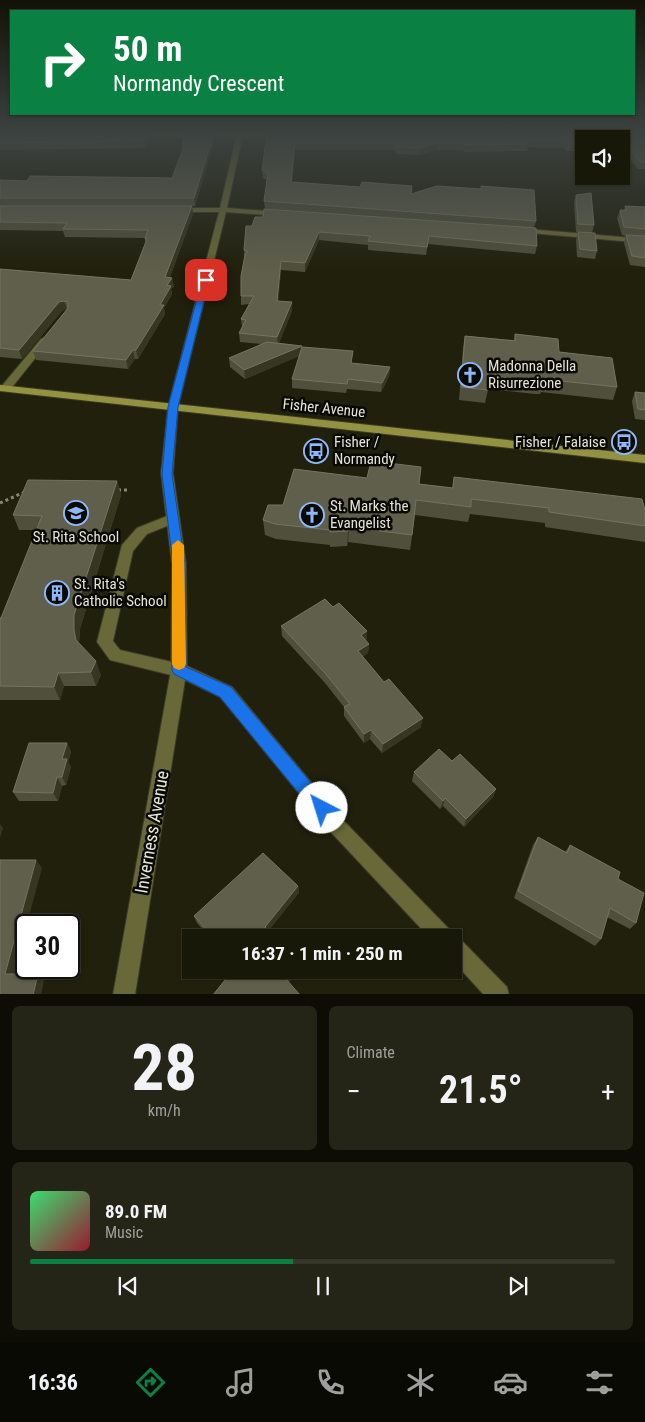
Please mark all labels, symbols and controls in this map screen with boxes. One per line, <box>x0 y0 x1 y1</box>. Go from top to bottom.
text: 50 m <box>113 29 182 70</box>
icon: right <box>30 30 95 95</box>
text: Normandy Crescent <box>113 71 284 96</box>
map controls <box>575 130 630 185</box>
button: sound <box>575 130 630 185</box>
pin <box>185 259 227 301</box>
icon: arrive <box>192 266 220 294</box>
place label: Madonna Della Risurrezione <box>488 357 576 392</box>
church icon: Madonna Della Risurrezione <box>457 362 483 388</box>
street label: Fisher Avenue <box>282 395 366 421</box>
bus stop icon: Fisher / Falaise <box>611 429 637 455</box>
place label: Fisher / Normandy <box>334 433 395 468</box>
place label: Fisher / Falaise <box>515 433 606 451</box>
bus stop icon: Fisher / Normandy <box>303 438 329 464</box>
place label: St. Marks the Evangelist <box>330 497 408 532</box>
school or university icon: St. Rita School <box>63 500 89 526</box>
church icon: St. Marks the Evangelist <box>299 502 325 528</box>
place label: St. Rita School <box>33 528 119 546</box>
place label: St. Rita's Catholic School <box>74 575 167 610</box>
building icon: St. Rita's Catholic School <box>44 580 70 606</box>
street label: Inverness Avenue <box>130 769 173 895</box>
position arrow <box>295 781 347 833</box>
speed limit sign: 30 <box>15 914 80 979</box>
text: 16:37 · 1 min · 250 m <box>241 942 403 965</box>
text: 28 <box>131 1030 197 1106</box>
text: Climate <box>347 1043 395 1062</box>
text: 21.5° <box>439 1068 523 1112</box>
text: − <box>347 1075 361 1108</box>
text: + <box>601 1075 615 1108</box>
text: km/h <box>148 1101 181 1120</box>
text: 89.0 FM <box>105 1200 167 1223</box>
text: Music <box>105 1223 143 1242</box>
icon: previous <box>114 1272 142 1300</box>
icon: pause <box>309 1272 337 1300</box>
icon: next <box>504 1272 532 1300</box>
icon: directions <box>133 1365 168 1400</box>
icon: music <box>223 1365 258 1400</box>
icon: phone <box>313 1365 348 1400</box>
icon: climate <box>403 1365 438 1400</box>
icon: car <box>493 1365 528 1400</box>
icon: filters <box>582 1365 617 1400</box>
text: 16:36 <box>27 1370 78 1395</box>

